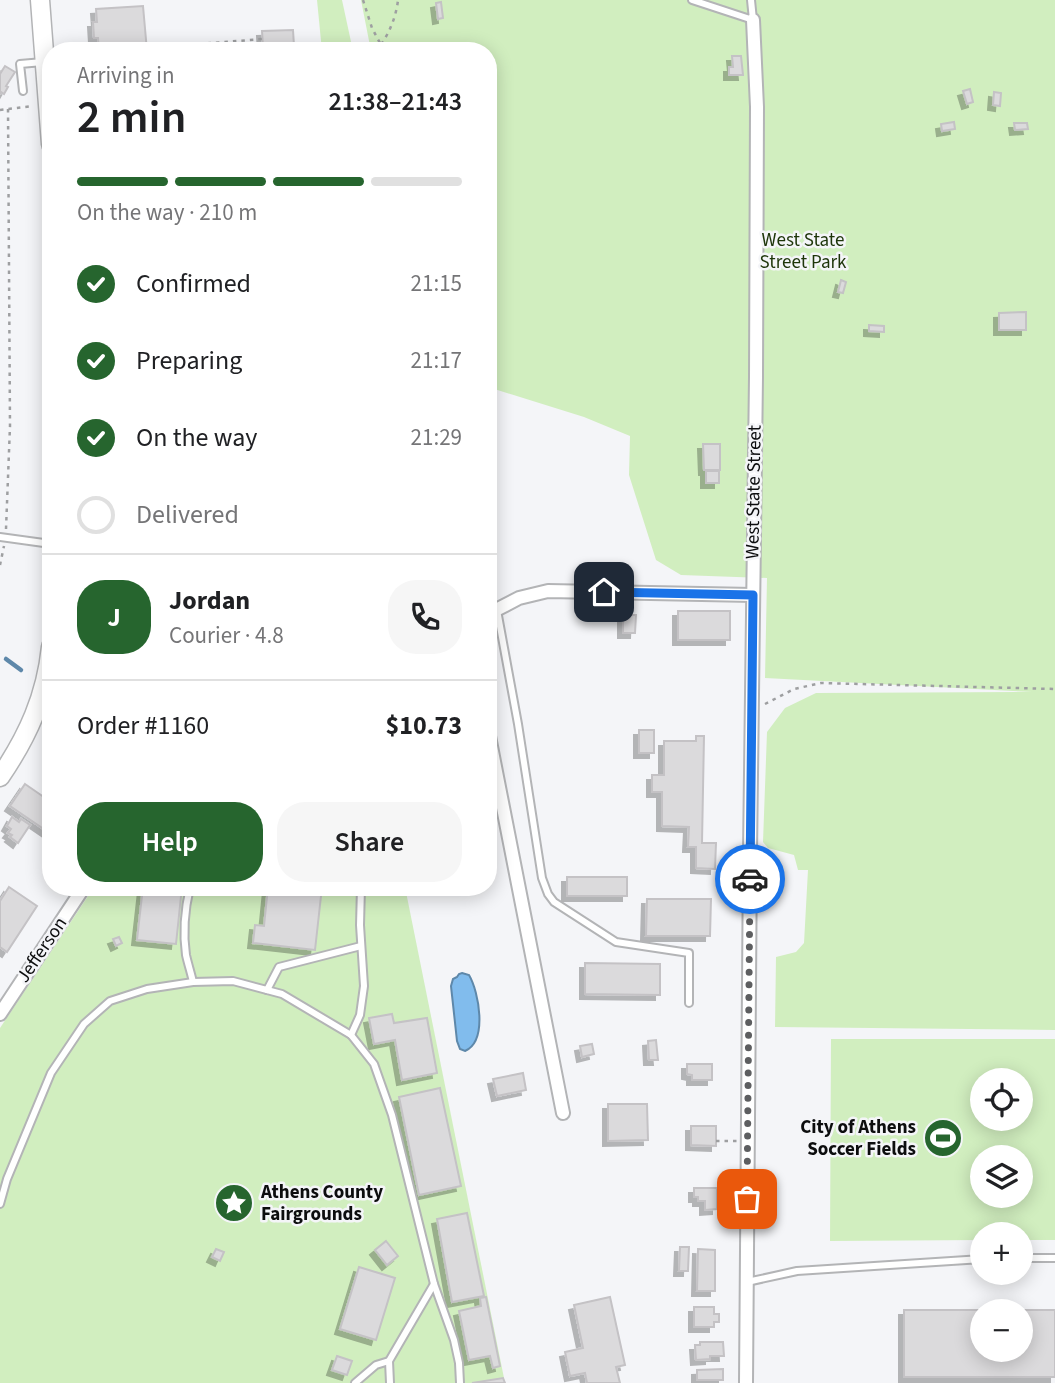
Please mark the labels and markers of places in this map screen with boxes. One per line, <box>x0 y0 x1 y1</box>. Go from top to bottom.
pin <box>574 562 634 622</box>
place label: City of Athens Soccer Fields <box>800 1114 916 1163</box>
sports icon: City of Athens Soccer Fields <box>922 1117 964 1159</box>
pin <box>717 1169 777 1229</box>
place label: Athens County Fairgrounds <box>260 1179 383 1228</box>
place icon: Athens County Fairgrounds <box>213 1182 255 1224</box>

